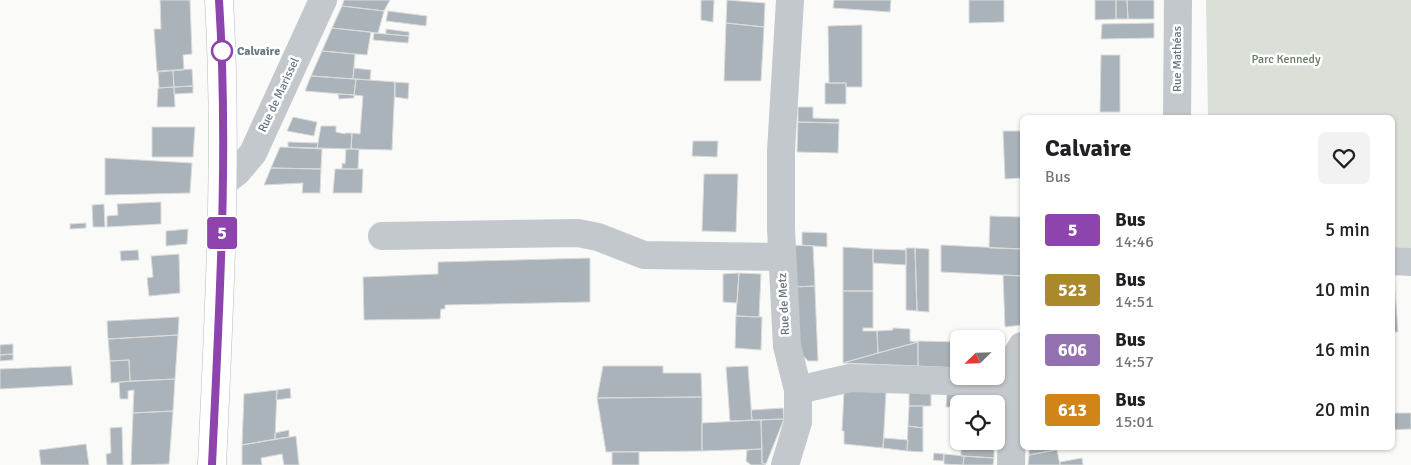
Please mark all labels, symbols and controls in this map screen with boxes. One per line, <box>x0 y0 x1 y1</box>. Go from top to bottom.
street label: Rue Mathéas <box>1170 26 1185 92</box>
marker: Calvaire <box>211 40 233 62</box>
place label: Calvaire <box>237 44 280 59</box>
park label: Parc Kennedy <box>1251 52 1321 67</box>
street label: Rue de Marissel <box>255 55 303 135</box>
button: heart <box>1318 132 1370 184</box>
text: Calvaire <box>1045 133 1131 163</box>
text: Bus <box>1045 167 1070 187</box>
text: Bus <box>1115 208 1146 232</box>
line badge: 5 <box>206 217 238 249</box>
text: 5 min <box>1325 218 1370 242</box>
text: 5 <box>1068 219 1077 241</box>
text: 5 <box>217 222 227 244</box>
text: 14:46 <box>1115 232 1154 252</box>
text: Bus <box>1115 268 1146 292</box>
street label: Rue de Metz <box>775 272 793 336</box>
text: 10 min <box>1315 278 1370 302</box>
text: 523 <box>1058 279 1087 301</box>
text: 14:51 <box>1115 292 1154 312</box>
text: Bus <box>1115 328 1146 352</box>
north arrow <box>950 330 1005 385</box>
map controls <box>950 330 1005 450</box>
text: 16 min <box>1315 338 1370 362</box>
text: 606 <box>1058 339 1087 361</box>
text: 14:57 <box>1115 352 1154 372</box>
text: Bus <box>1115 388 1146 412</box>
button: locate <box>950 395 1005 450</box>
text: 20 min <box>1315 398 1370 422</box>
text: 613 <box>1058 399 1087 421</box>
text: 15:01 <box>1115 412 1154 432</box>

